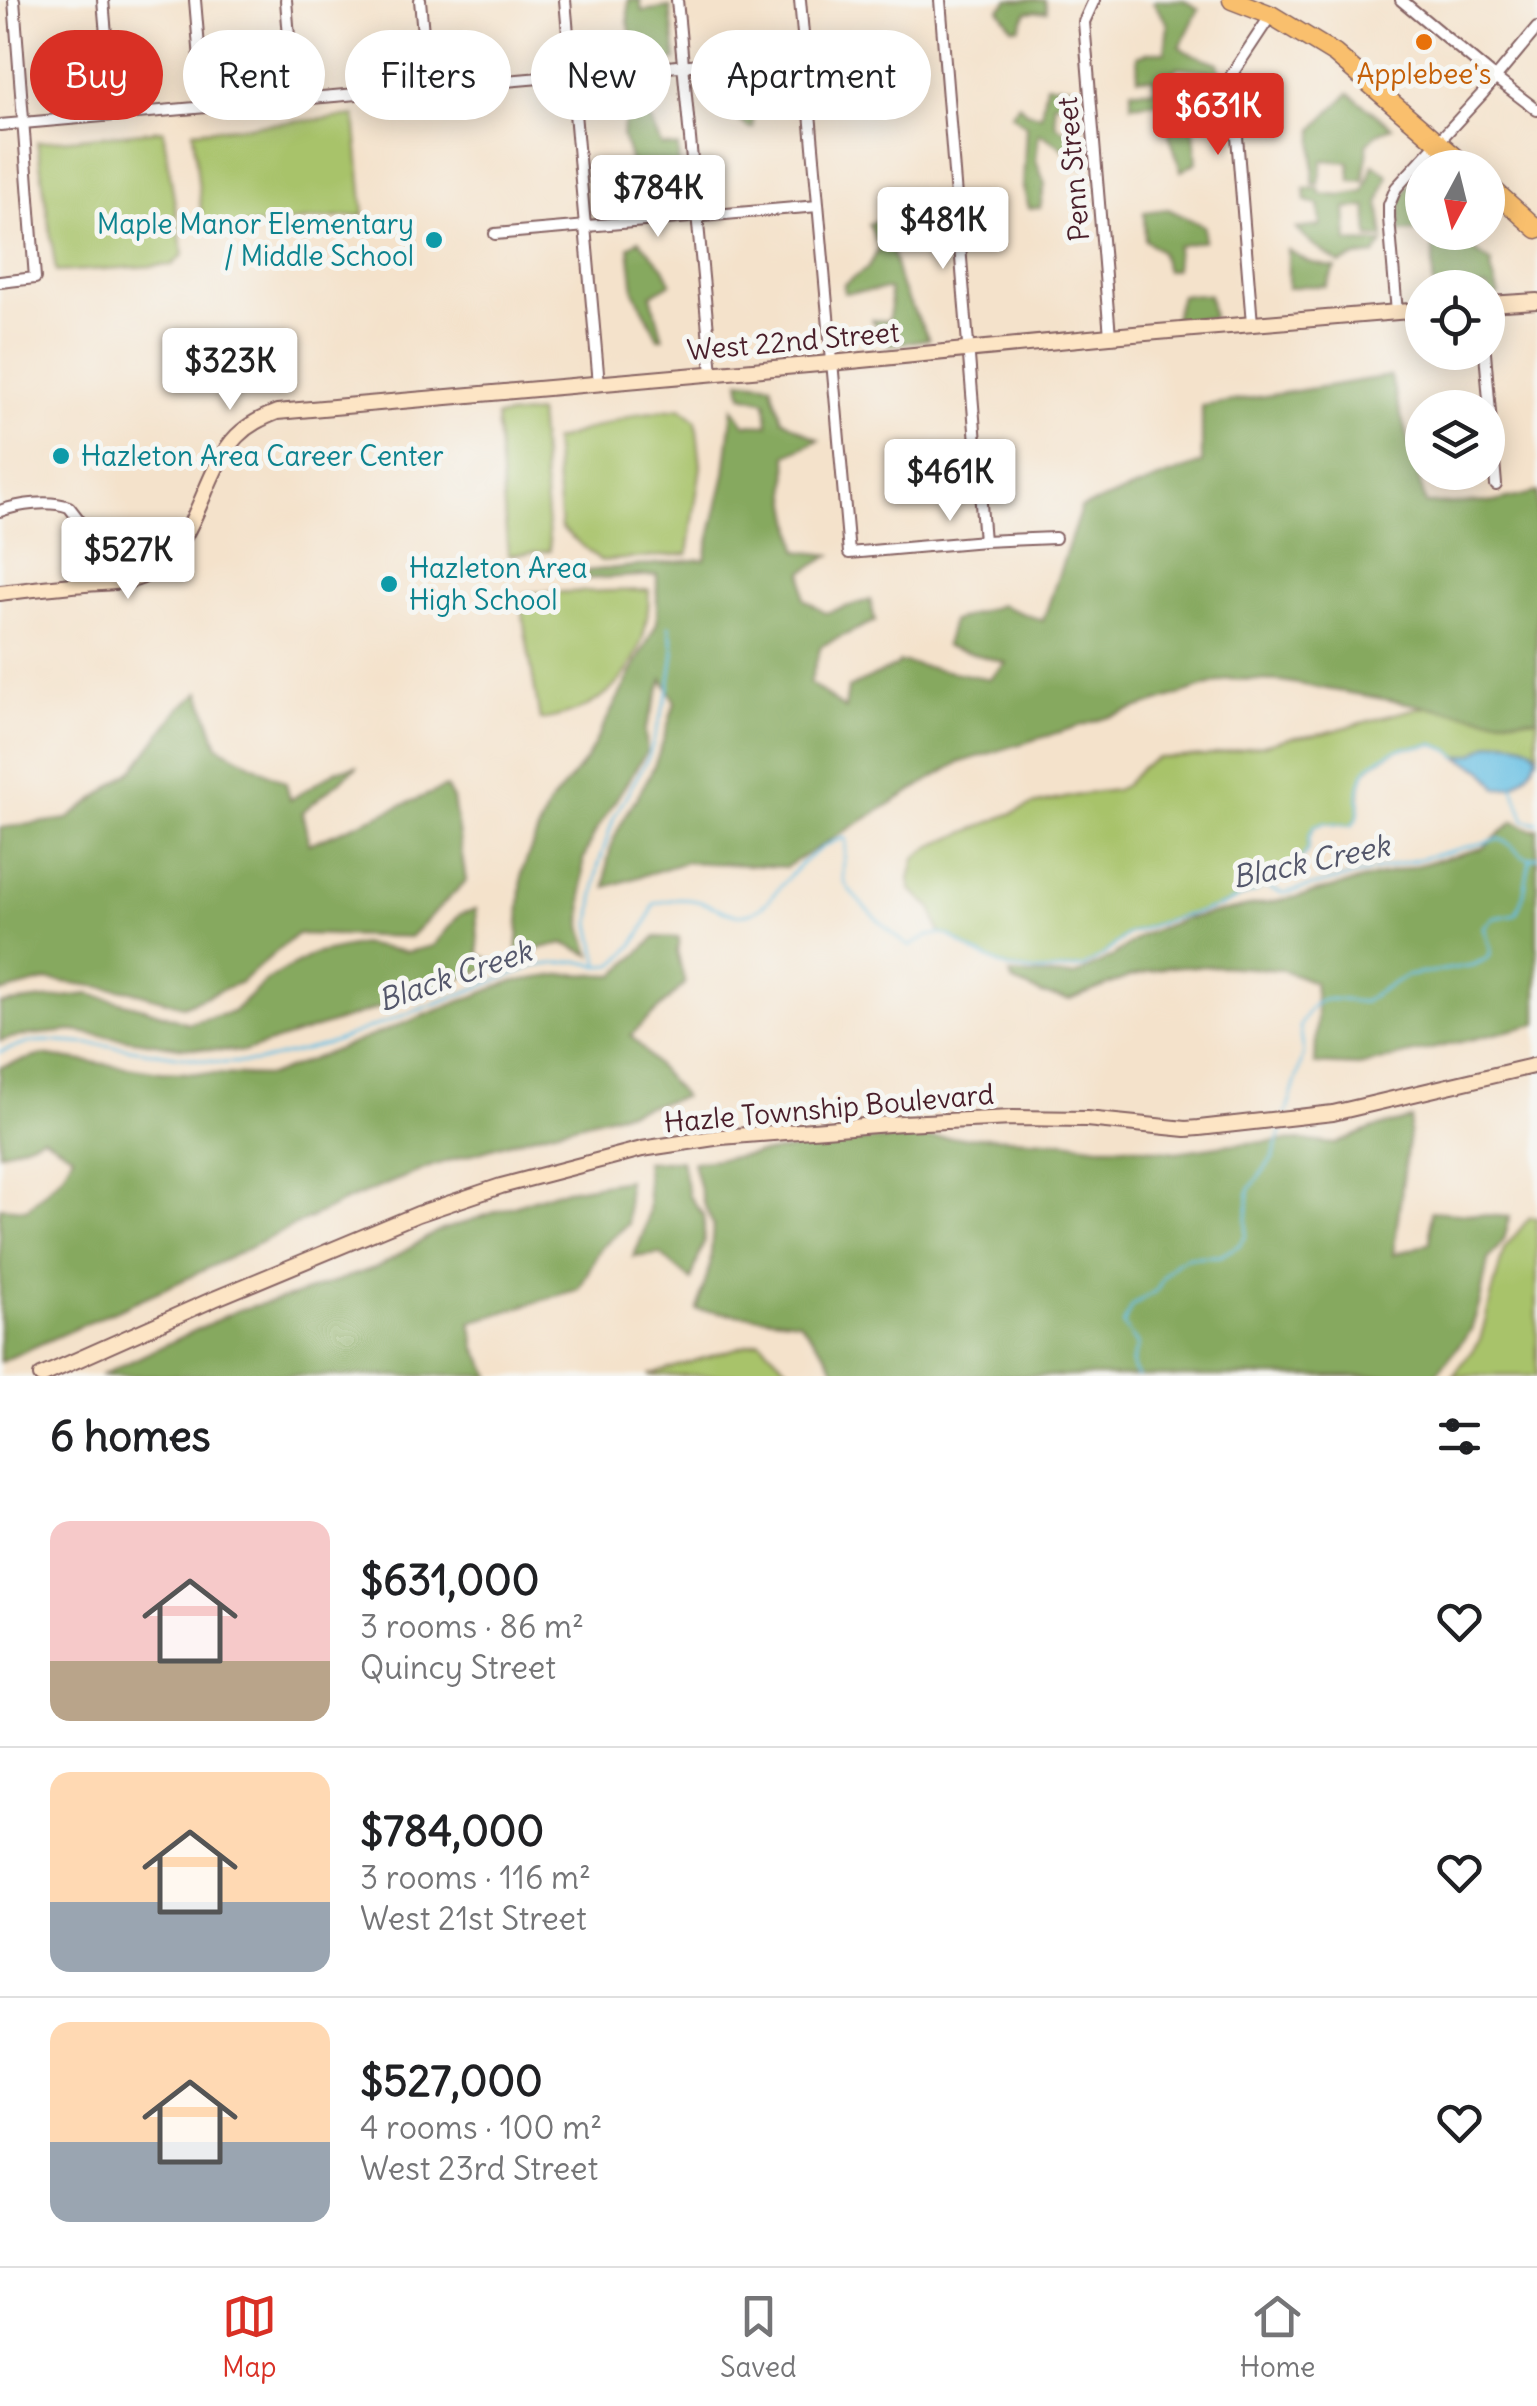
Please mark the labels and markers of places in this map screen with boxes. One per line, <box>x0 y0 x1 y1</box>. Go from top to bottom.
marker: Applebee's <box>1413 31 1435 53</box>
place label: Applebee's <box>1357 56 1491 92</box>
pin: $631K <box>1148 73 1288 158</box>
pin: $784K <box>588 155 728 240</box>
pin: $481K <box>873 187 1013 272</box>
place label: Maple Manor Elementary / Middle School <box>97 206 414 274</box>
marker: Maple Manor Elementary / Middle School <box>423 229 445 251</box>
pin: $323K <box>160 328 300 413</box>
place label: Hazleton Area Career Center <box>81 438 444 474</box>
pin: $461K <box>880 439 1020 524</box>
marker: Hazleton Area Career Center <box>50 445 72 467</box>
pin: $527K <box>58 517 198 602</box>
place label: Hazleton Area High School <box>409 550 588 618</box>
marker: Hazleton Area High School <box>378 573 400 595</box>

